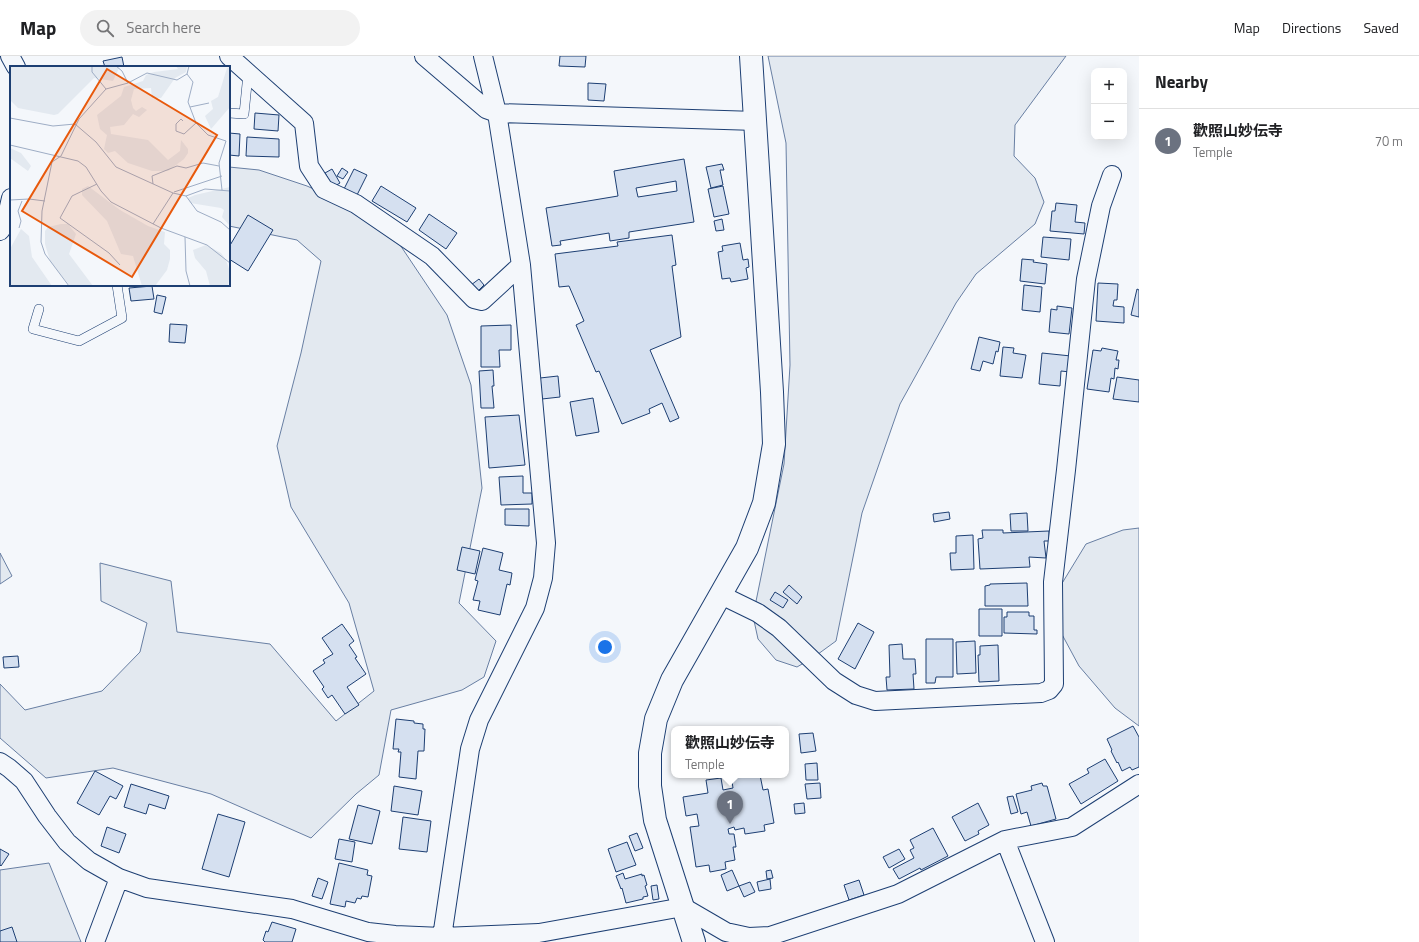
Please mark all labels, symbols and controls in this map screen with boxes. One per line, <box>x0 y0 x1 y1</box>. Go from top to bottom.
search box <box>80 10 360 46</box>
text: Map <box>20 13 56 42</box>
text: Search here <box>126 16 201 39</box>
icon: search <box>94 17 116 39</box>
text: Map <box>1234 17 1260 38</box>
text: Directions <box>1282 17 1341 38</box>
text: Saved <box>1363 17 1399 38</box>
inset map <box>10 66 230 286</box>
map controls <box>1091 68 1127 140</box>
button: + <box>1091 68 1127 104</box>
text: Nearby <box>1155 69 1208 95</box>
button: − <box>1091 104 1127 140</box>
text: 歡照山妙伝寺 <box>1193 119 1283 142</box>
text: 1 <box>1164 131 1172 151</box>
text: 70 m <box>1375 131 1403 151</box>
text: Temple <box>1193 142 1233 162</box>
your location <box>595 637 615 657</box>
popup <box>671 726 789 778</box>
text: 歡照山妙伝寺 <box>685 731 775 754</box>
text: Temple <box>685 754 725 774</box>
pin: 1 <box>717 791 743 824</box>

